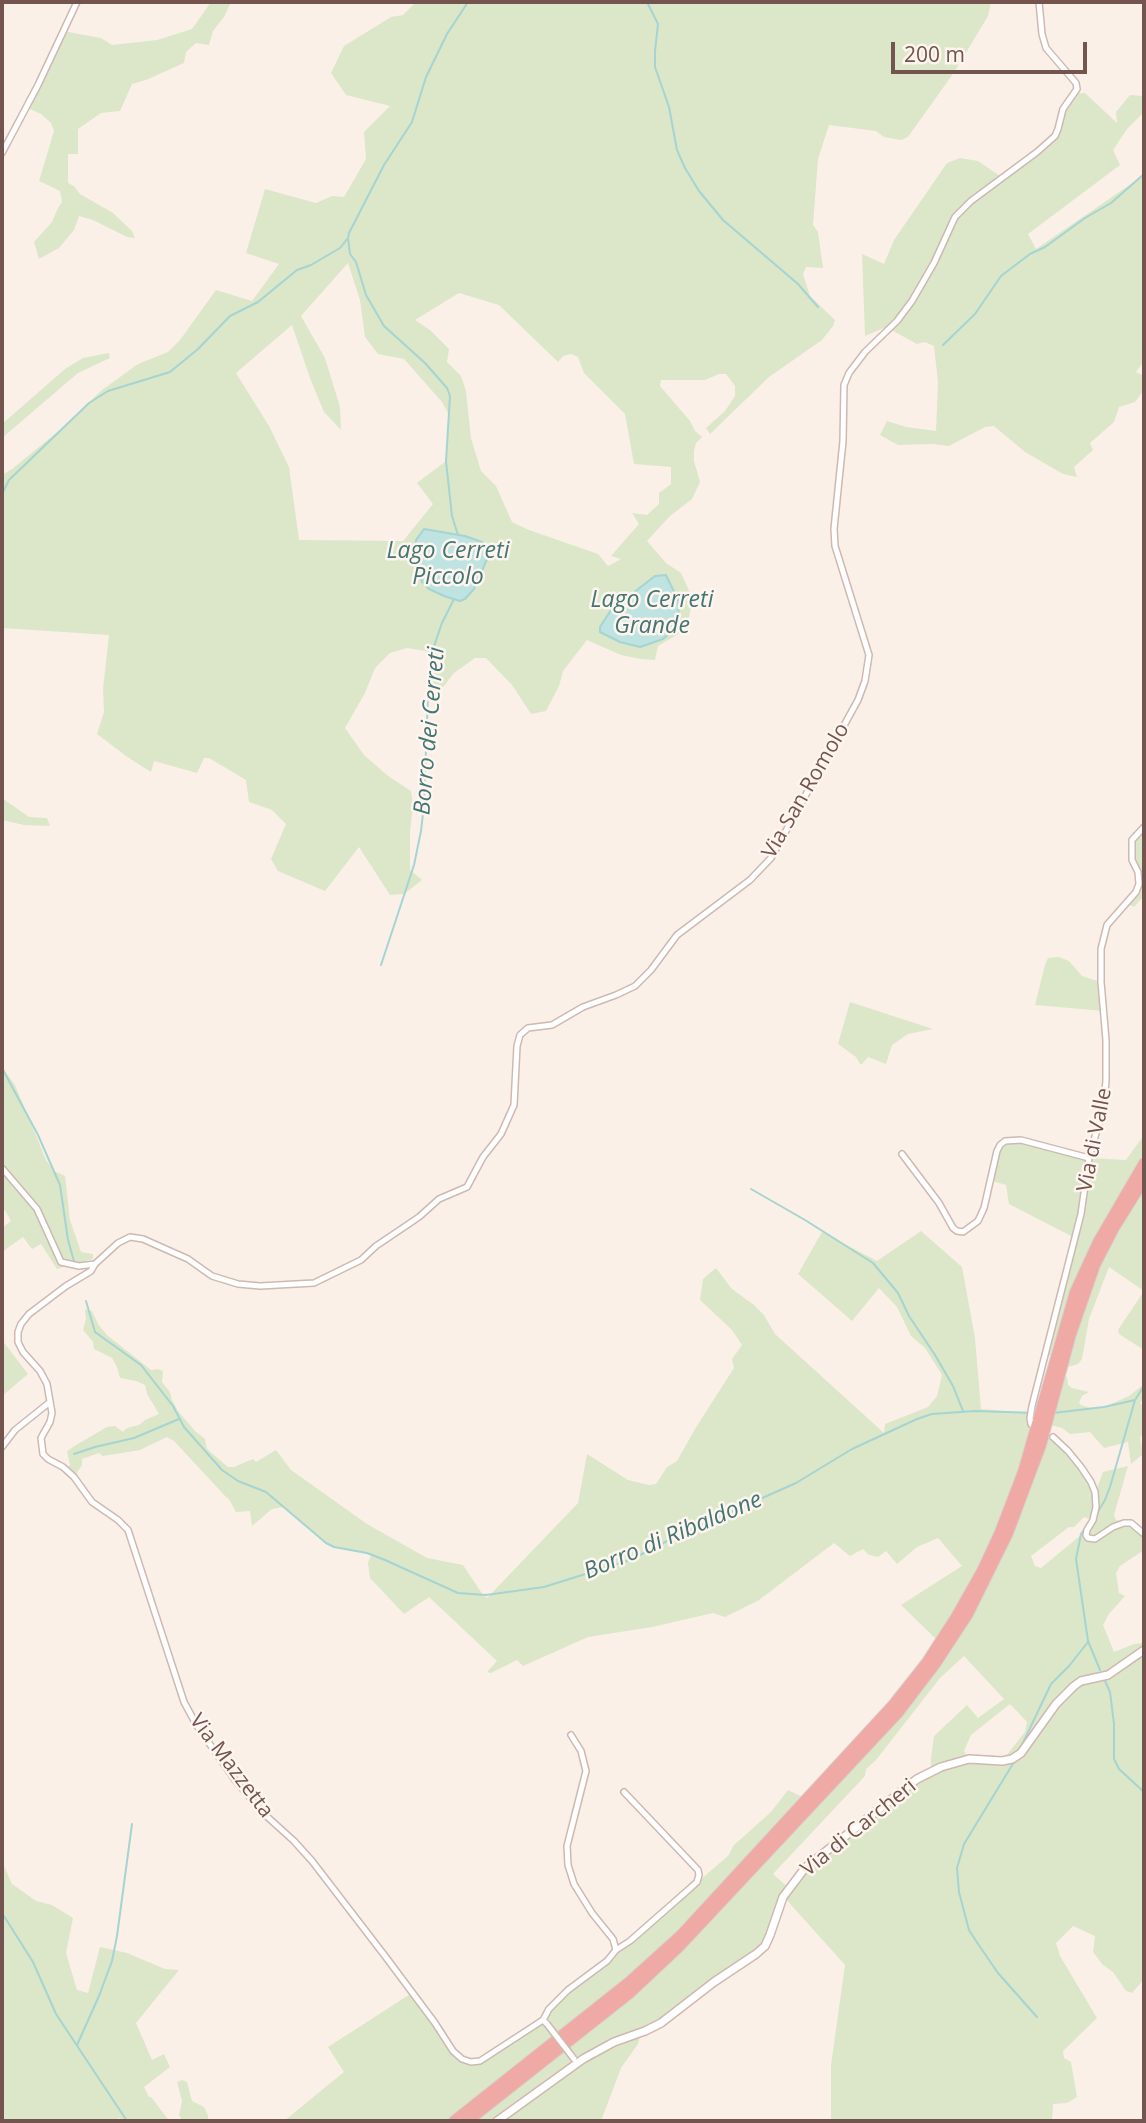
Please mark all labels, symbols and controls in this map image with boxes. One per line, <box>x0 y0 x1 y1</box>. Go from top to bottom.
scale bar <box>894 28 1090 72</box>
text: 200 m <box>904 40 965 68</box>
water label: Lago Cerreti Piccolo <box>387 537 509 591</box>
water label: Lago Cerreti Grande <box>591 586 713 640</box>
water label: Borro dei Cerreti <box>409 646 451 816</box>
street label: Via San Romolo <box>757 719 855 863</box>
street label: Via di Valle <box>1073 1086 1117 1194</box>
water label: Borro di Ribaldone <box>580 1486 766 1586</box>
street label: Via Mazzetta <box>184 1709 278 1823</box>
street label: Via di Carcheri <box>796 1774 922 1882</box>

